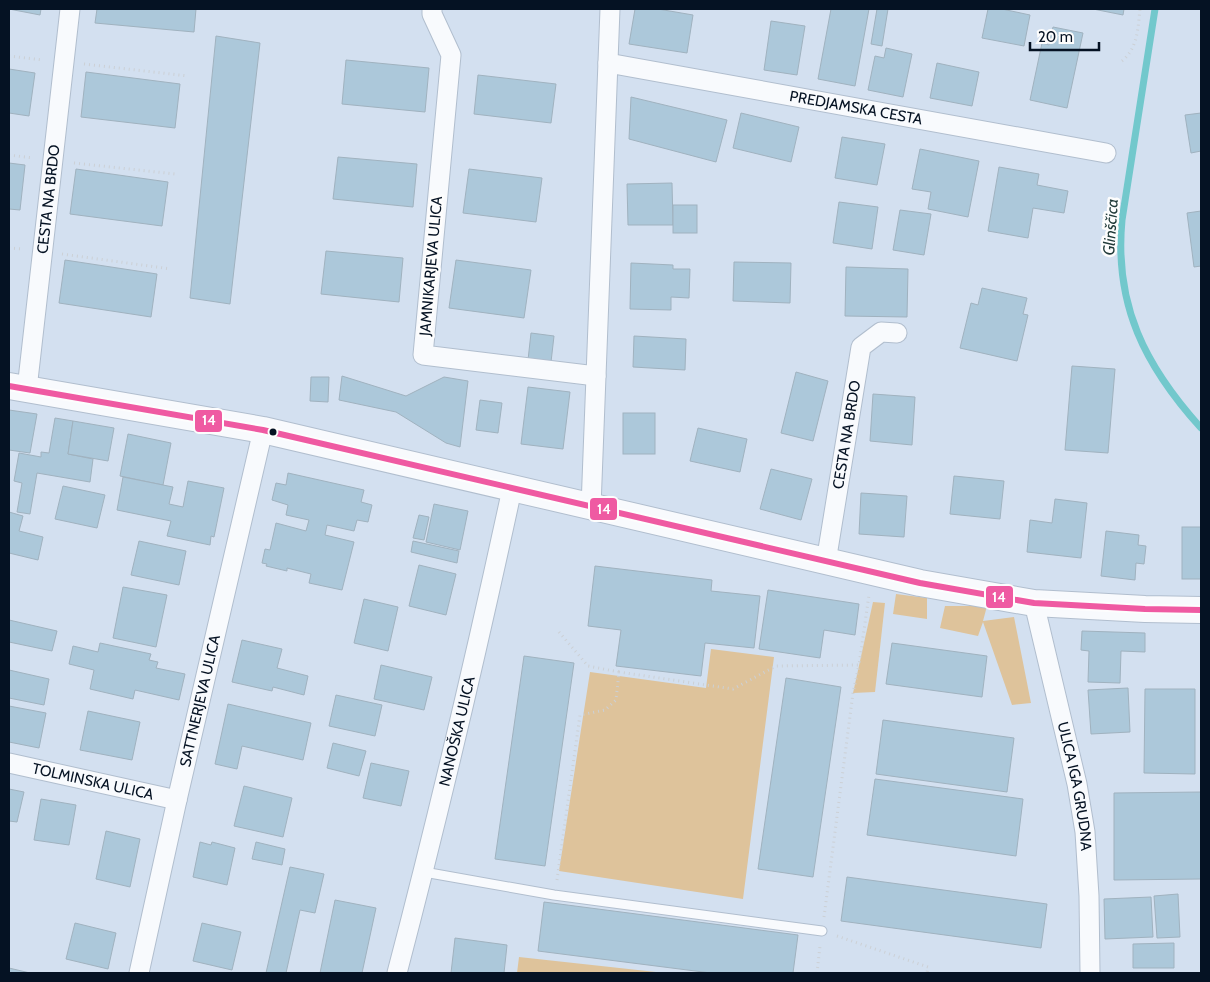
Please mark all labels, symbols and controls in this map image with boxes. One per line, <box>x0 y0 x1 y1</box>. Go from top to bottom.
scale bar <box>1030 20 1099 52</box>
text: 20 m <box>1038 28 1073 46</box>
street label: PREDJAMSKA CESTA <box>788 87 925 129</box>
street label: CESTA NA BRDO <box>33 144 64 255</box>
street label: JAMNIKARJEVA ULICA <box>416 195 446 338</box>
water label: Glinščica <box>1099 198 1122 256</box>
street label: CESTA NA BRDO <box>829 379 864 490</box>
line badge: 14 <box>194 409 223 433</box>
text: 14 <box>202 411 216 429</box>
unlabelled marker <box>268 427 278 437</box>
line badge: 14 <box>589 497 618 521</box>
text: 14 <box>597 500 611 518</box>
line badge: 14 <box>985 585 1014 609</box>
text: 14 <box>992 588 1006 606</box>
street label: SATTNERJEVA ULICA <box>176 632 224 769</box>
street label: NANOŠKA ULICA <box>435 674 479 788</box>
street label: ULICA IGA GRUDNA <box>1054 720 1095 852</box>
street label: TOLMINSKA ULICA <box>31 759 156 804</box>

